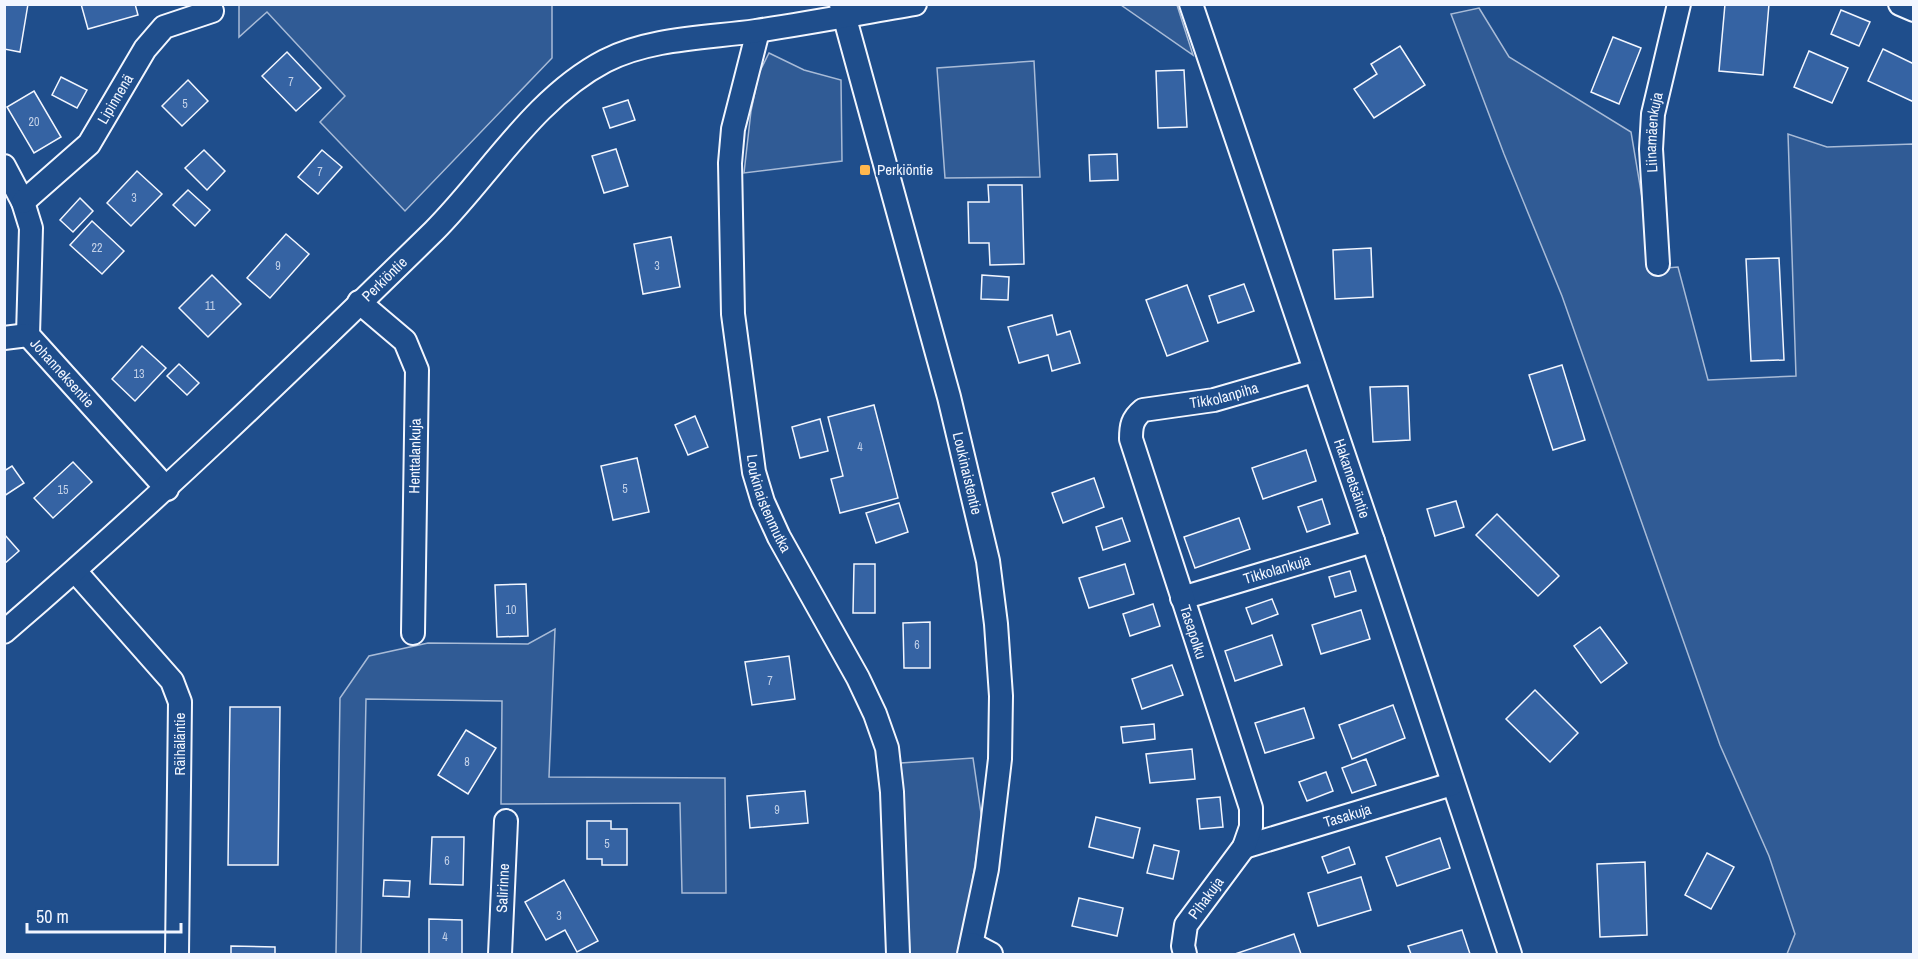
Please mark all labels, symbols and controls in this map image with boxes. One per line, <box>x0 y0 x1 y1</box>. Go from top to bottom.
street label: Lipinnenä <box>92 70 138 128</box>
house number: 7 <box>288 74 294 90</box>
street label: Liinamäenkuja <box>1640 90 1668 173</box>
house number: 5 <box>182 96 188 112</box>
house number: 20 <box>29 114 39 130</box>
place label: Perkiöntie <box>877 159 933 180</box>
marker: Perkiöntie <box>858 163 872 177</box>
house number: 7 <box>317 164 323 180</box>
house number: 3 <box>131 190 137 206</box>
house number: 22 <box>92 240 102 256</box>
street label: Perkiöntie <box>357 252 412 306</box>
house number: 9 <box>275 258 281 274</box>
house number: 3 <box>654 258 660 274</box>
house number: 11 <box>205 298 216 314</box>
street label: Johanneksentie <box>26 333 100 412</box>
house number: 13 <box>134 366 144 382</box>
street label: Tikkolanpiha <box>1188 377 1261 413</box>
street label: Henttalankuja <box>403 418 426 494</box>
street label: Loukinaistentie <box>948 430 988 517</box>
street label: Hakametsäntie <box>1329 436 1376 521</box>
house number: 4 <box>857 439 863 455</box>
street label: Loukinaistenmutka <box>742 453 797 556</box>
house number: 5 <box>622 481 628 497</box>
house number: 15 <box>58 482 69 498</box>
street label: Tikkolankuja <box>1241 549 1313 589</box>
house number: 10 <box>506 602 516 618</box>
street label: Tasapolku <box>1175 602 1212 662</box>
house number: 6 <box>914 637 920 653</box>
house number: 7 <box>767 673 773 689</box>
street label: Räihäläntie <box>169 712 190 775</box>
house number: 8 <box>464 754 470 770</box>
street label: Tasakuja <box>1321 798 1374 832</box>
house number: 9 <box>774 802 780 818</box>
house number: 5 <box>604 836 610 852</box>
house number: 6 <box>444 853 450 869</box>
street label: Salirinne <box>491 863 514 913</box>
street label: Pihakuja <box>1183 872 1228 923</box>
scale bar <box>27 896 182 934</box>
text: 50 m <box>36 904 69 929</box>
house number: 3 <box>556 908 562 924</box>
house number: 4 <box>442 929 448 945</box>

